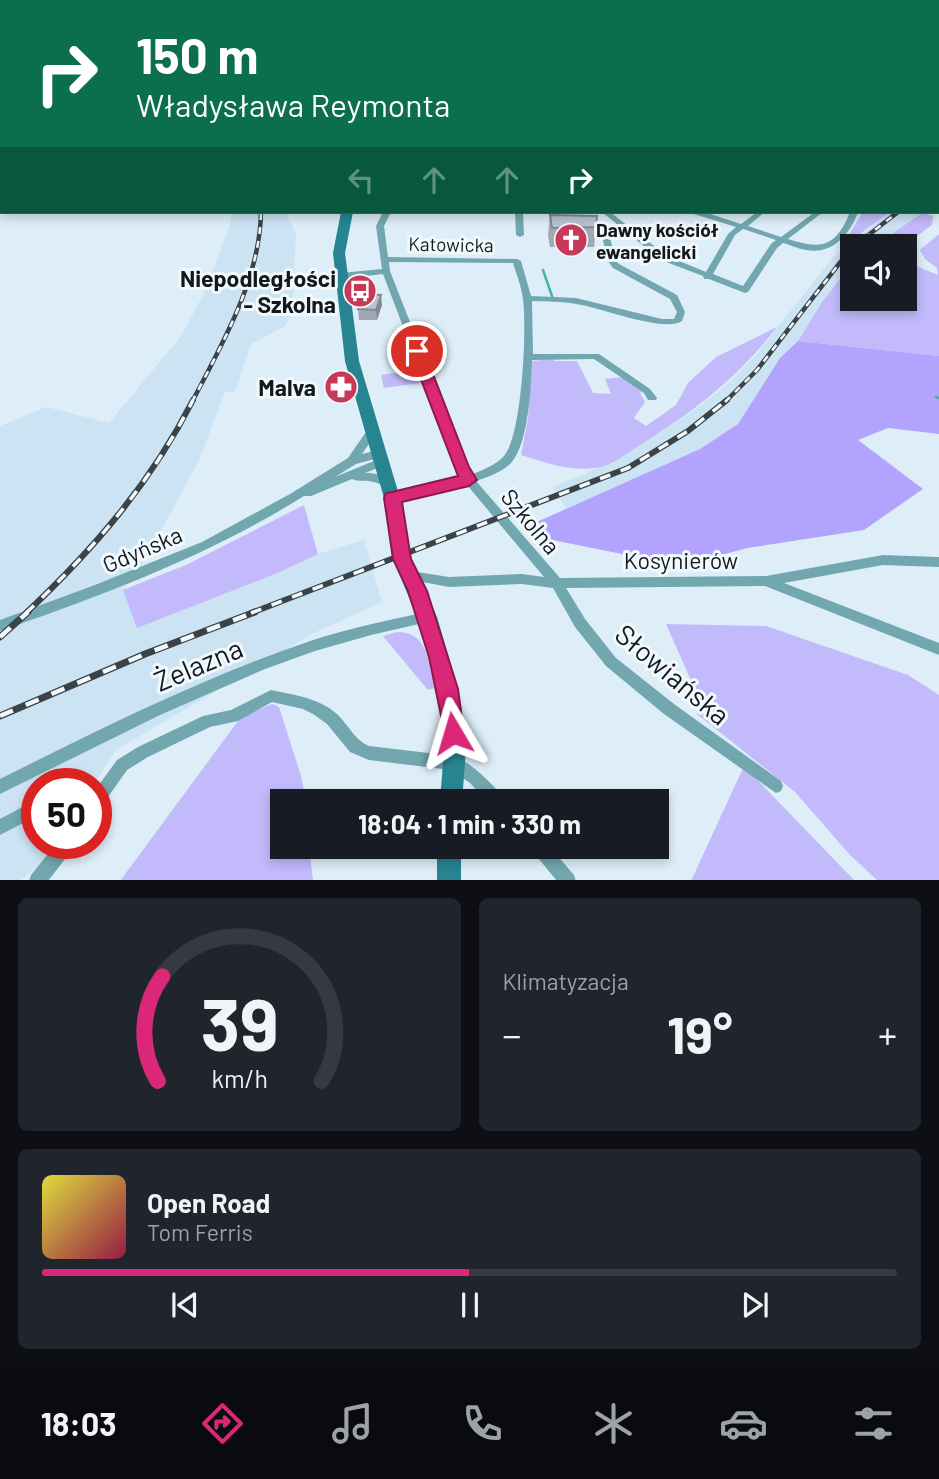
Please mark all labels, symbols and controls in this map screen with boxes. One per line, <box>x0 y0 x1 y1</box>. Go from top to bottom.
text: 150 m <box>136 25 258 84</box>
icon: right <box>21 28 112 119</box>
text: Władysława Reymonta <box>136 85 450 123</box>
icon: left <box>342 161 380 199</box>
icon: ahead <box>415 161 453 199</box>
icon: ahead <box>488 161 526 199</box>
icon: right <box>561 161 599 199</box>
place label: Dawny kościół ewangelicki <box>596 218 719 263</box>
church icon: Dawny kościół ewangelicki <box>552 221 590 259</box>
street label: Katowicka <box>408 232 494 256</box>
map controls <box>840 234 917 311</box>
button: sound <box>840 234 917 311</box>
place label: Niepodległości - Szkolna <box>180 264 336 318</box>
bus stop icon: Niepodległości - Szkolna <box>341 272 379 310</box>
pin <box>387 321 447 381</box>
icon: arrive <box>398 332 436 370</box>
pharmacy icon: Malva <box>322 368 360 406</box>
place label: Malva <box>258 373 316 401</box>
street label: Szkolna <box>496 483 566 559</box>
street label: Gdyńska <box>98 520 186 578</box>
street label: Kosynierów <box>624 546 738 574</box>
street label: Słowiańska <box>609 616 737 732</box>
street label: Żelazna <box>149 630 247 698</box>
position arrow <box>416 696 490 770</box>
speed limit sign: 50 <box>21 768 112 859</box>
text: 18:04 · 1 min · 330 m <box>358 808 581 839</box>
text: Klimatyzacja <box>503 967 629 995</box>
text: 39 <box>200 978 278 1066</box>
text: 19° <box>667 1002 733 1064</box>
text: − <box>503 1011 522 1057</box>
text: + <box>878 1011 897 1057</box>
text: km/h <box>211 1062 268 1092</box>
text: Open Road <box>147 1187 270 1218</box>
text: Tom Ferris <box>147 1218 253 1246</box>
icon: previous <box>166 1286 204 1324</box>
icon: pause <box>451 1286 489 1324</box>
icon: next <box>736 1286 774 1324</box>
icon: directions <box>198 1399 247 1448</box>
icon: music <box>328 1399 377 1448</box>
icon: phone <box>458 1399 507 1448</box>
icon: climate <box>589 1399 638 1448</box>
icon: car <box>719 1399 768 1448</box>
icon: filters <box>849 1399 898 1448</box>
text: 18:03 <box>41 1404 116 1442</box>

